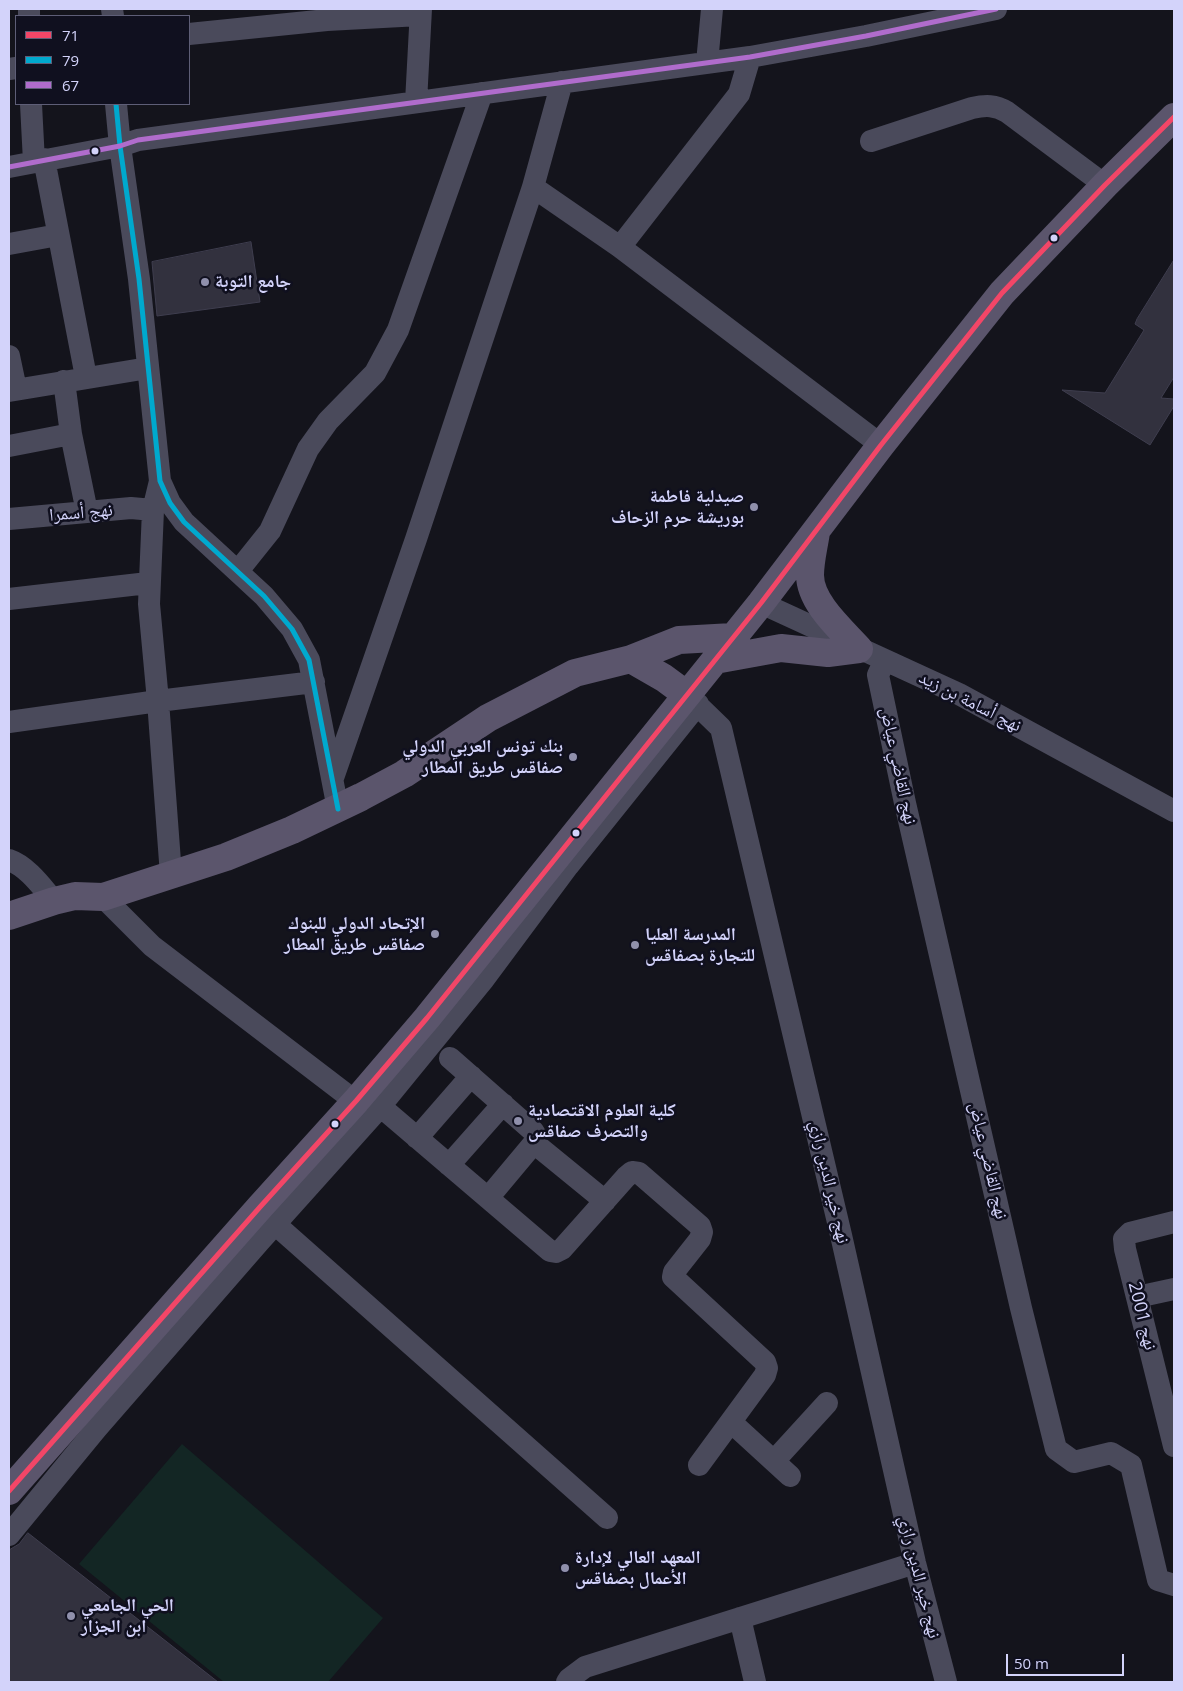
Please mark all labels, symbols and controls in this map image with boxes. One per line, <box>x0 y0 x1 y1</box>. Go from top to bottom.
legend <box>15 15 190 105</box>
text: 71 <box>62 25 79 45</box>
text: 79 <box>62 50 79 70</box>
text: 67 <box>62 75 79 95</box>
unlabelled marker <box>90 146 100 156</box>
unlabelled marker <box>1049 233 1059 243</box>
place label: جامع التوبة <box>215 271 291 293</box>
marker: جامع التوبة <box>199 276 211 288</box>
place label: صيدلية فاطمة بوريشة حرم الزحاف <box>611 486 744 528</box>
street label: نهج أسمرا <box>48 499 114 527</box>
marker: صيدلية فاطمة بوريشة حرم الزحاف <box>748 501 760 513</box>
street label: نهج أسامة بن زيد <box>915 667 1025 737</box>
street label: نهج القاضي عياض <box>875 705 921 827</box>
place label: بنك تونس العربي الدولي صفاقس طريق المطار <box>402 736 563 779</box>
marker: بنك تونس العربي الدولي صفاقس طريق المطار <box>567 751 579 763</box>
unlabelled marker <box>571 828 581 838</box>
place label: الإتحاد الدولي للبنوك صفاقس طريق المطار <box>284 913 425 956</box>
place label: المدرسة العليا للتجارة بصفاقس <box>645 924 755 966</box>
marker: الإتحاد الدولي للبنوك صفاقس طريق المطار <box>429 928 441 940</box>
marker: المدرسة العليا للتجارة بصفاقس <box>629 939 641 951</box>
place label: كلية العلوم الاقتصادية والتصرف صفاقس <box>528 1100 676 1142</box>
street label: نهج القاضي عياض <box>964 1101 1012 1221</box>
marker: كلية العلوم الاقتصادية والتصرف صفاقس <box>512 1115 524 1127</box>
street label: نهج خير الدين رازي <box>804 1118 854 1246</box>
unlabelled marker <box>330 1119 340 1129</box>
street label: نهج 2001 <box>1123 1280 1161 1352</box>
street label: نهج خير الدين رازي <box>893 1513 945 1641</box>
place label: المعهد العالي لإدارة الأعمال بصفاقس <box>575 1547 701 1590</box>
marker: المعهد العالي لإدارة الأعمال بصفاقس <box>559 1562 571 1574</box>
place label: الحي الجامعي ابن الجزار <box>81 1595 174 1638</box>
marker: الحي الجامعي ابن الجزار <box>65 1610 77 1622</box>
scale bar <box>1008 1644 1126 1676</box>
text: 50 m <box>1014 1653 1049 1673</box>

